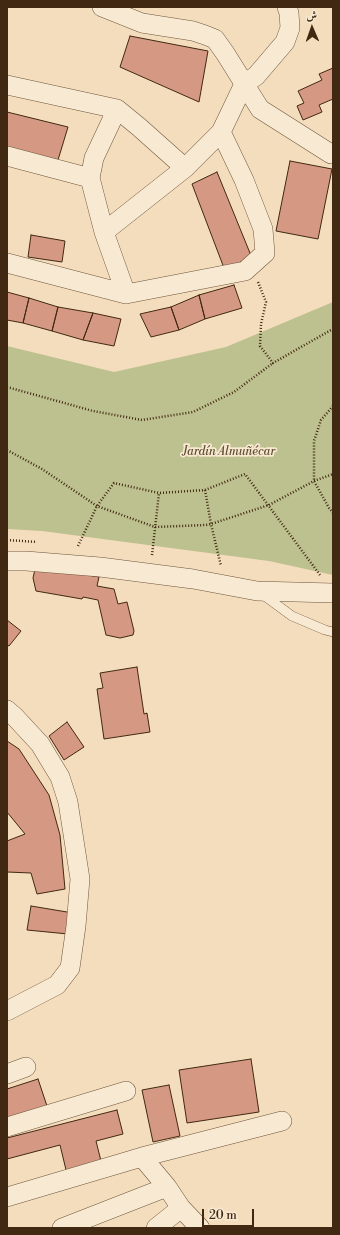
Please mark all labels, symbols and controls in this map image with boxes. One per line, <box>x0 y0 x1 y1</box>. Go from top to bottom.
north arrow <box>292 8 332 48</box>
text: ش <box>306 9 317 23</box>
park label: Jardín Almuñécar <box>183 445 275 459</box>
scale bar <box>204 1201 256 1227</box>
text: 20 m <box>209 1208 237 1223</box>

